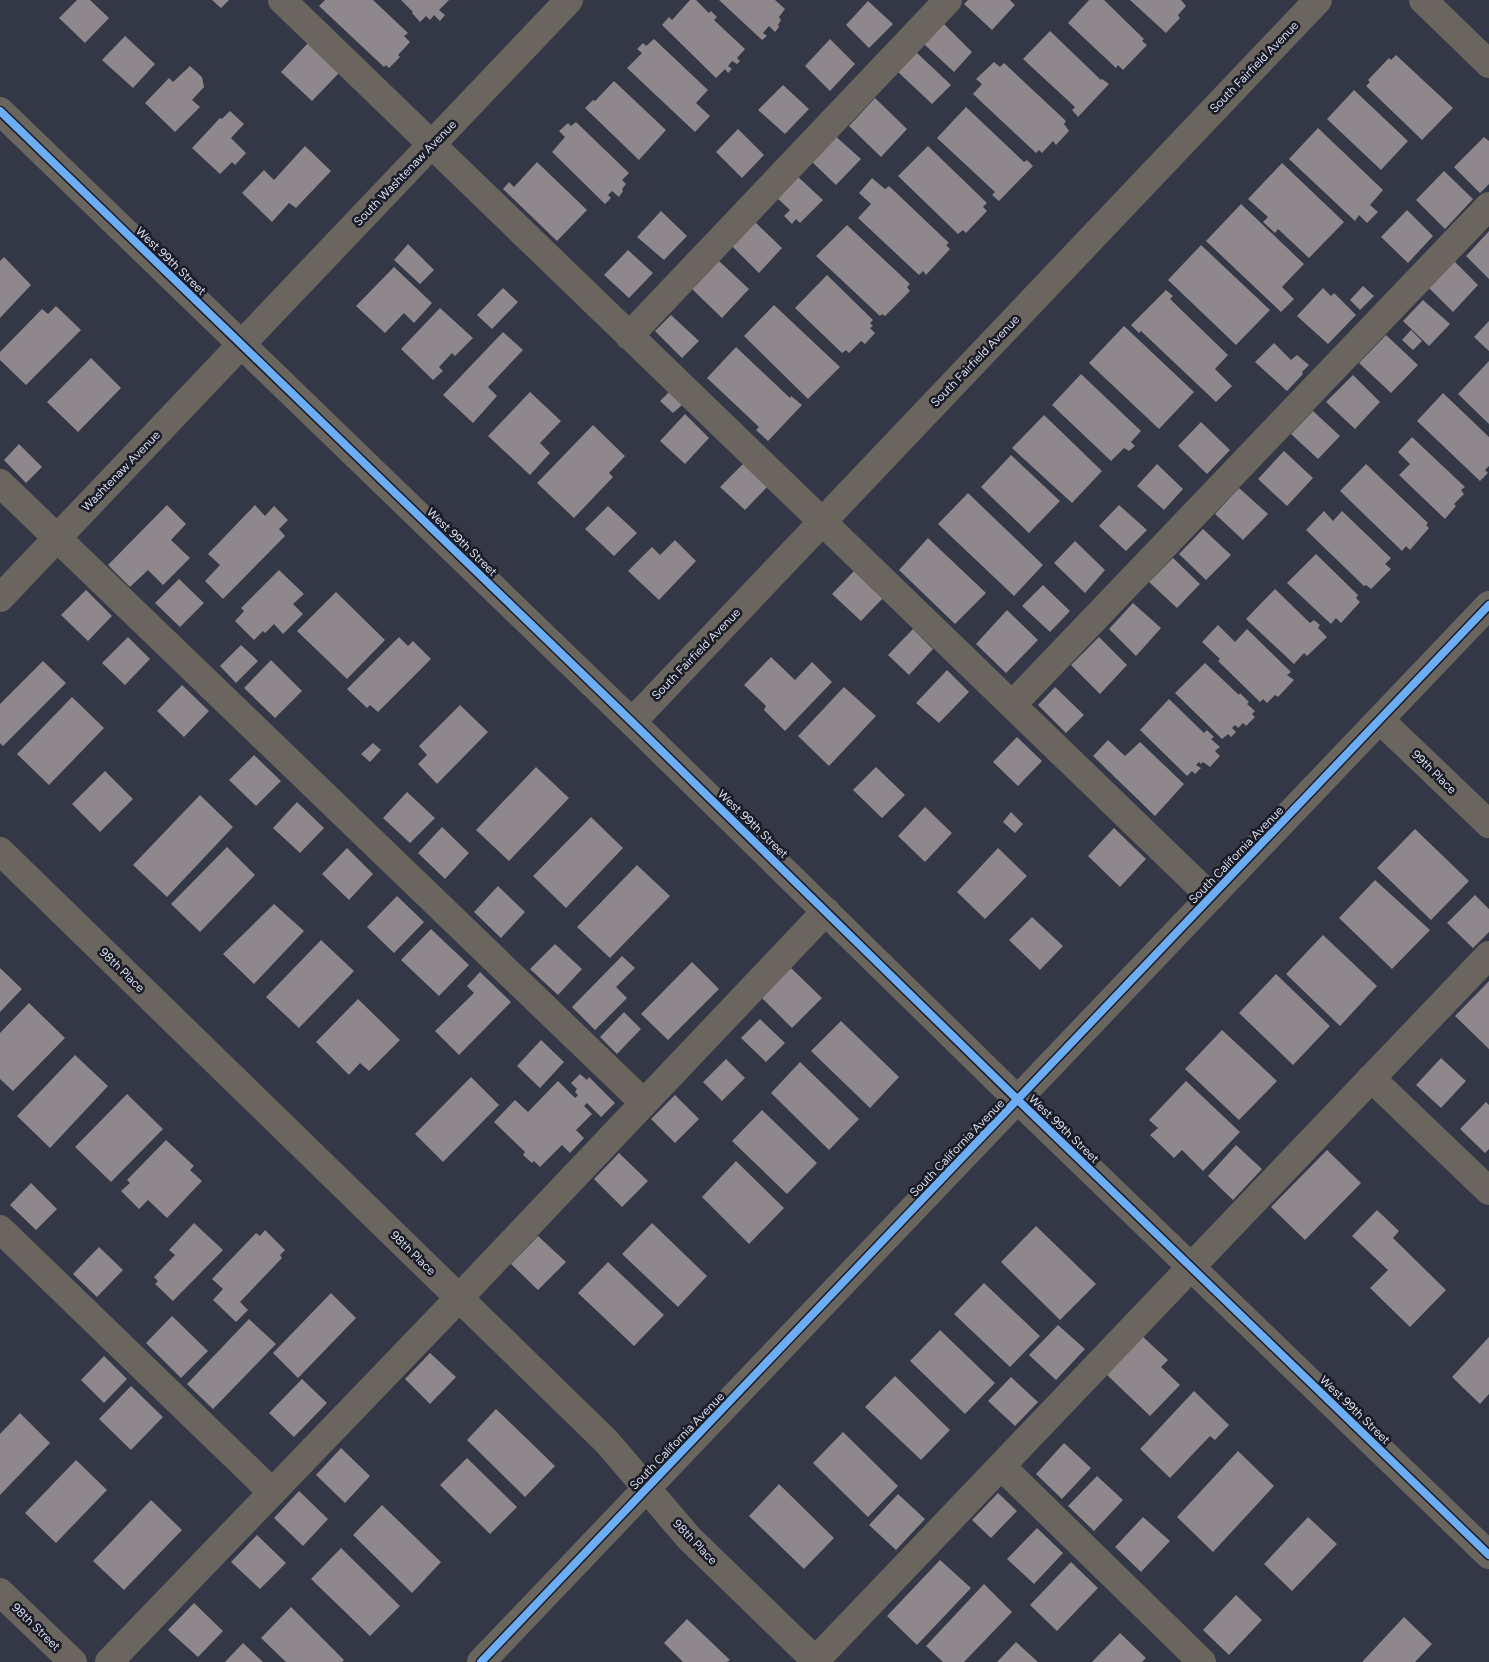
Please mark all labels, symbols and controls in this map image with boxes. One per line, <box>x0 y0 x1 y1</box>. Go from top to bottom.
street label: South Fairfield Avenue <box>1207 18 1302 116</box>
street label: South Washtenaw Avenue <box>351 117 459 229</box>
street label: West 99th Street <box>133 224 209 298</box>
street label: South Fairfield Avenue <box>928 312 1023 410</box>
street label: Washtenaw Avenue <box>79 428 163 514</box>
street label: West 99th Street <box>424 505 500 579</box>
street label: South Fairfield Avenue <box>649 605 744 703</box>
street label: 99th Place <box>1409 747 1460 797</box>
street label: West 99th Street <box>715 787 791 861</box>
street label: South California Avenue <box>1186 803 1286 907</box>
street label: 98th Place <box>97 945 148 995</box>
street label: West 99th Street <box>1026 1092 1102 1166</box>
street label: South California Avenue <box>907 1096 1007 1200</box>
street label: 98th Place <box>388 1228 439 1278</box>
street label: West 99th Street <box>1317 1373 1393 1447</box>
street label: South California Avenue <box>627 1389 727 1493</box>
street label: 98th Place <box>670 1517 720 1568</box>
street label: 98th Street <box>9 1600 63 1654</box>

